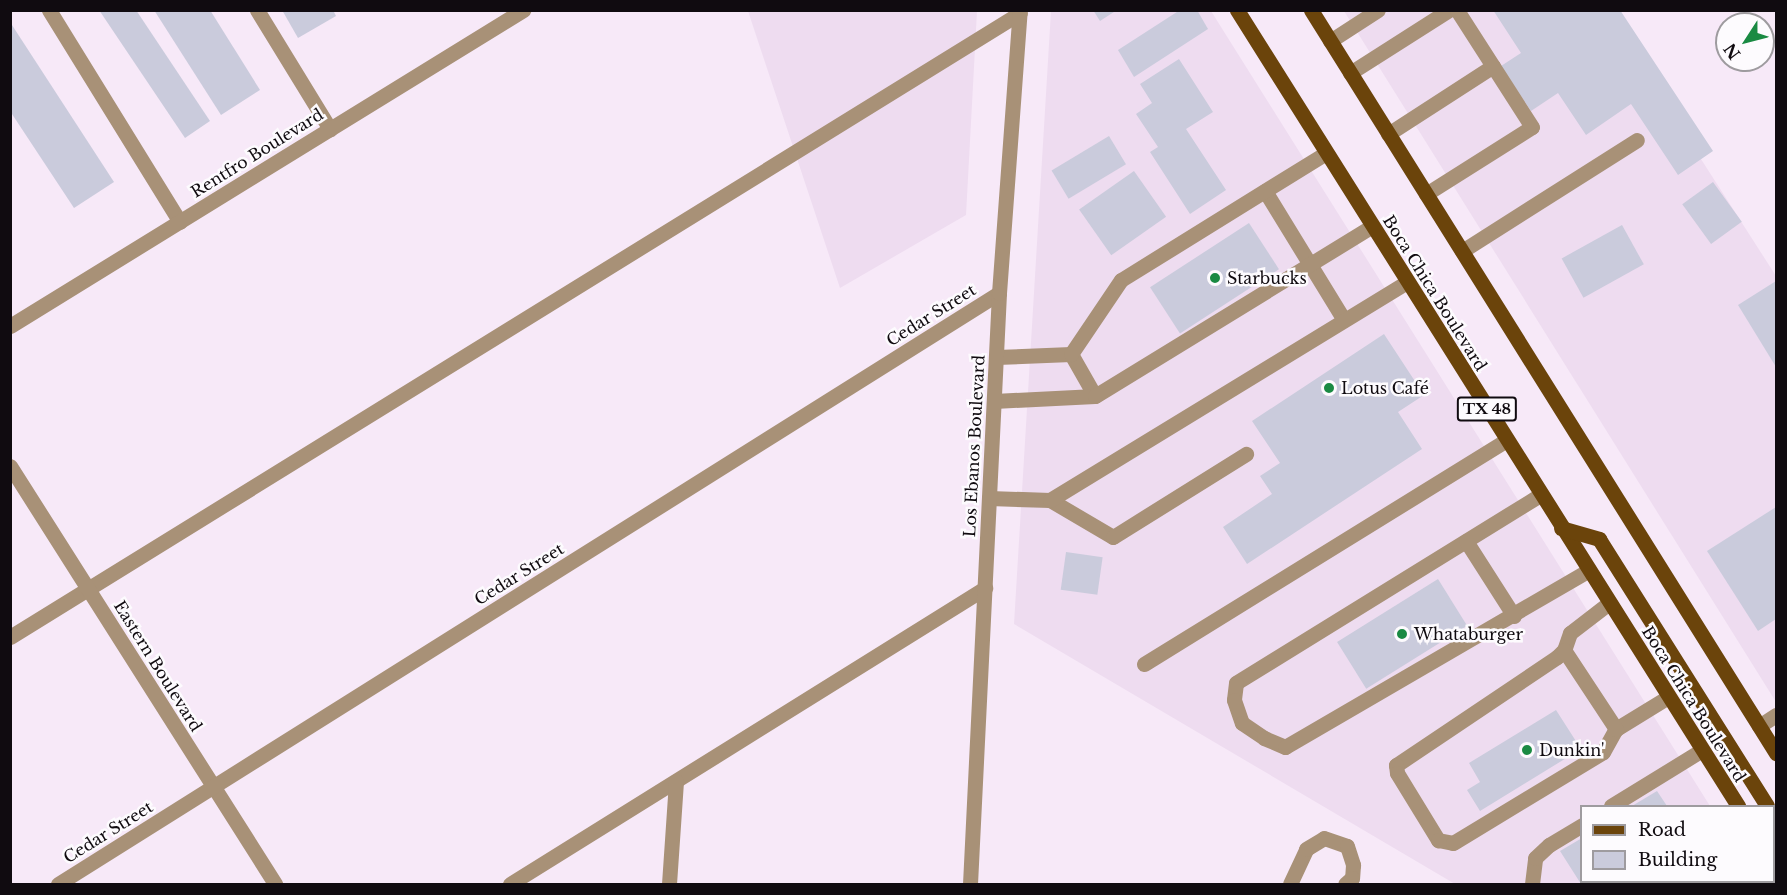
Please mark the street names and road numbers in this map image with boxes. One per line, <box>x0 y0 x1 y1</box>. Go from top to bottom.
street label: Rentfro Boulevard <box>187 105 327 201</box>
street label: Boca Chica Boulevard <box>1379 211 1491 375</box>
street label: Cedar Street <box>883 280 979 350</box>
street label: Los Ebanos Boulevard <box>960 354 988 538</box>
road number: TX 48 <box>1456 397 1518 421</box>
street label: Cedar Street <box>471 539 567 609</box>
street label: Eastern Boulevard <box>110 597 206 735</box>
street label: Boca Chica Boulevard <box>1638 622 1750 786</box>
street label: Cedar Street <box>60 797 156 867</box>

